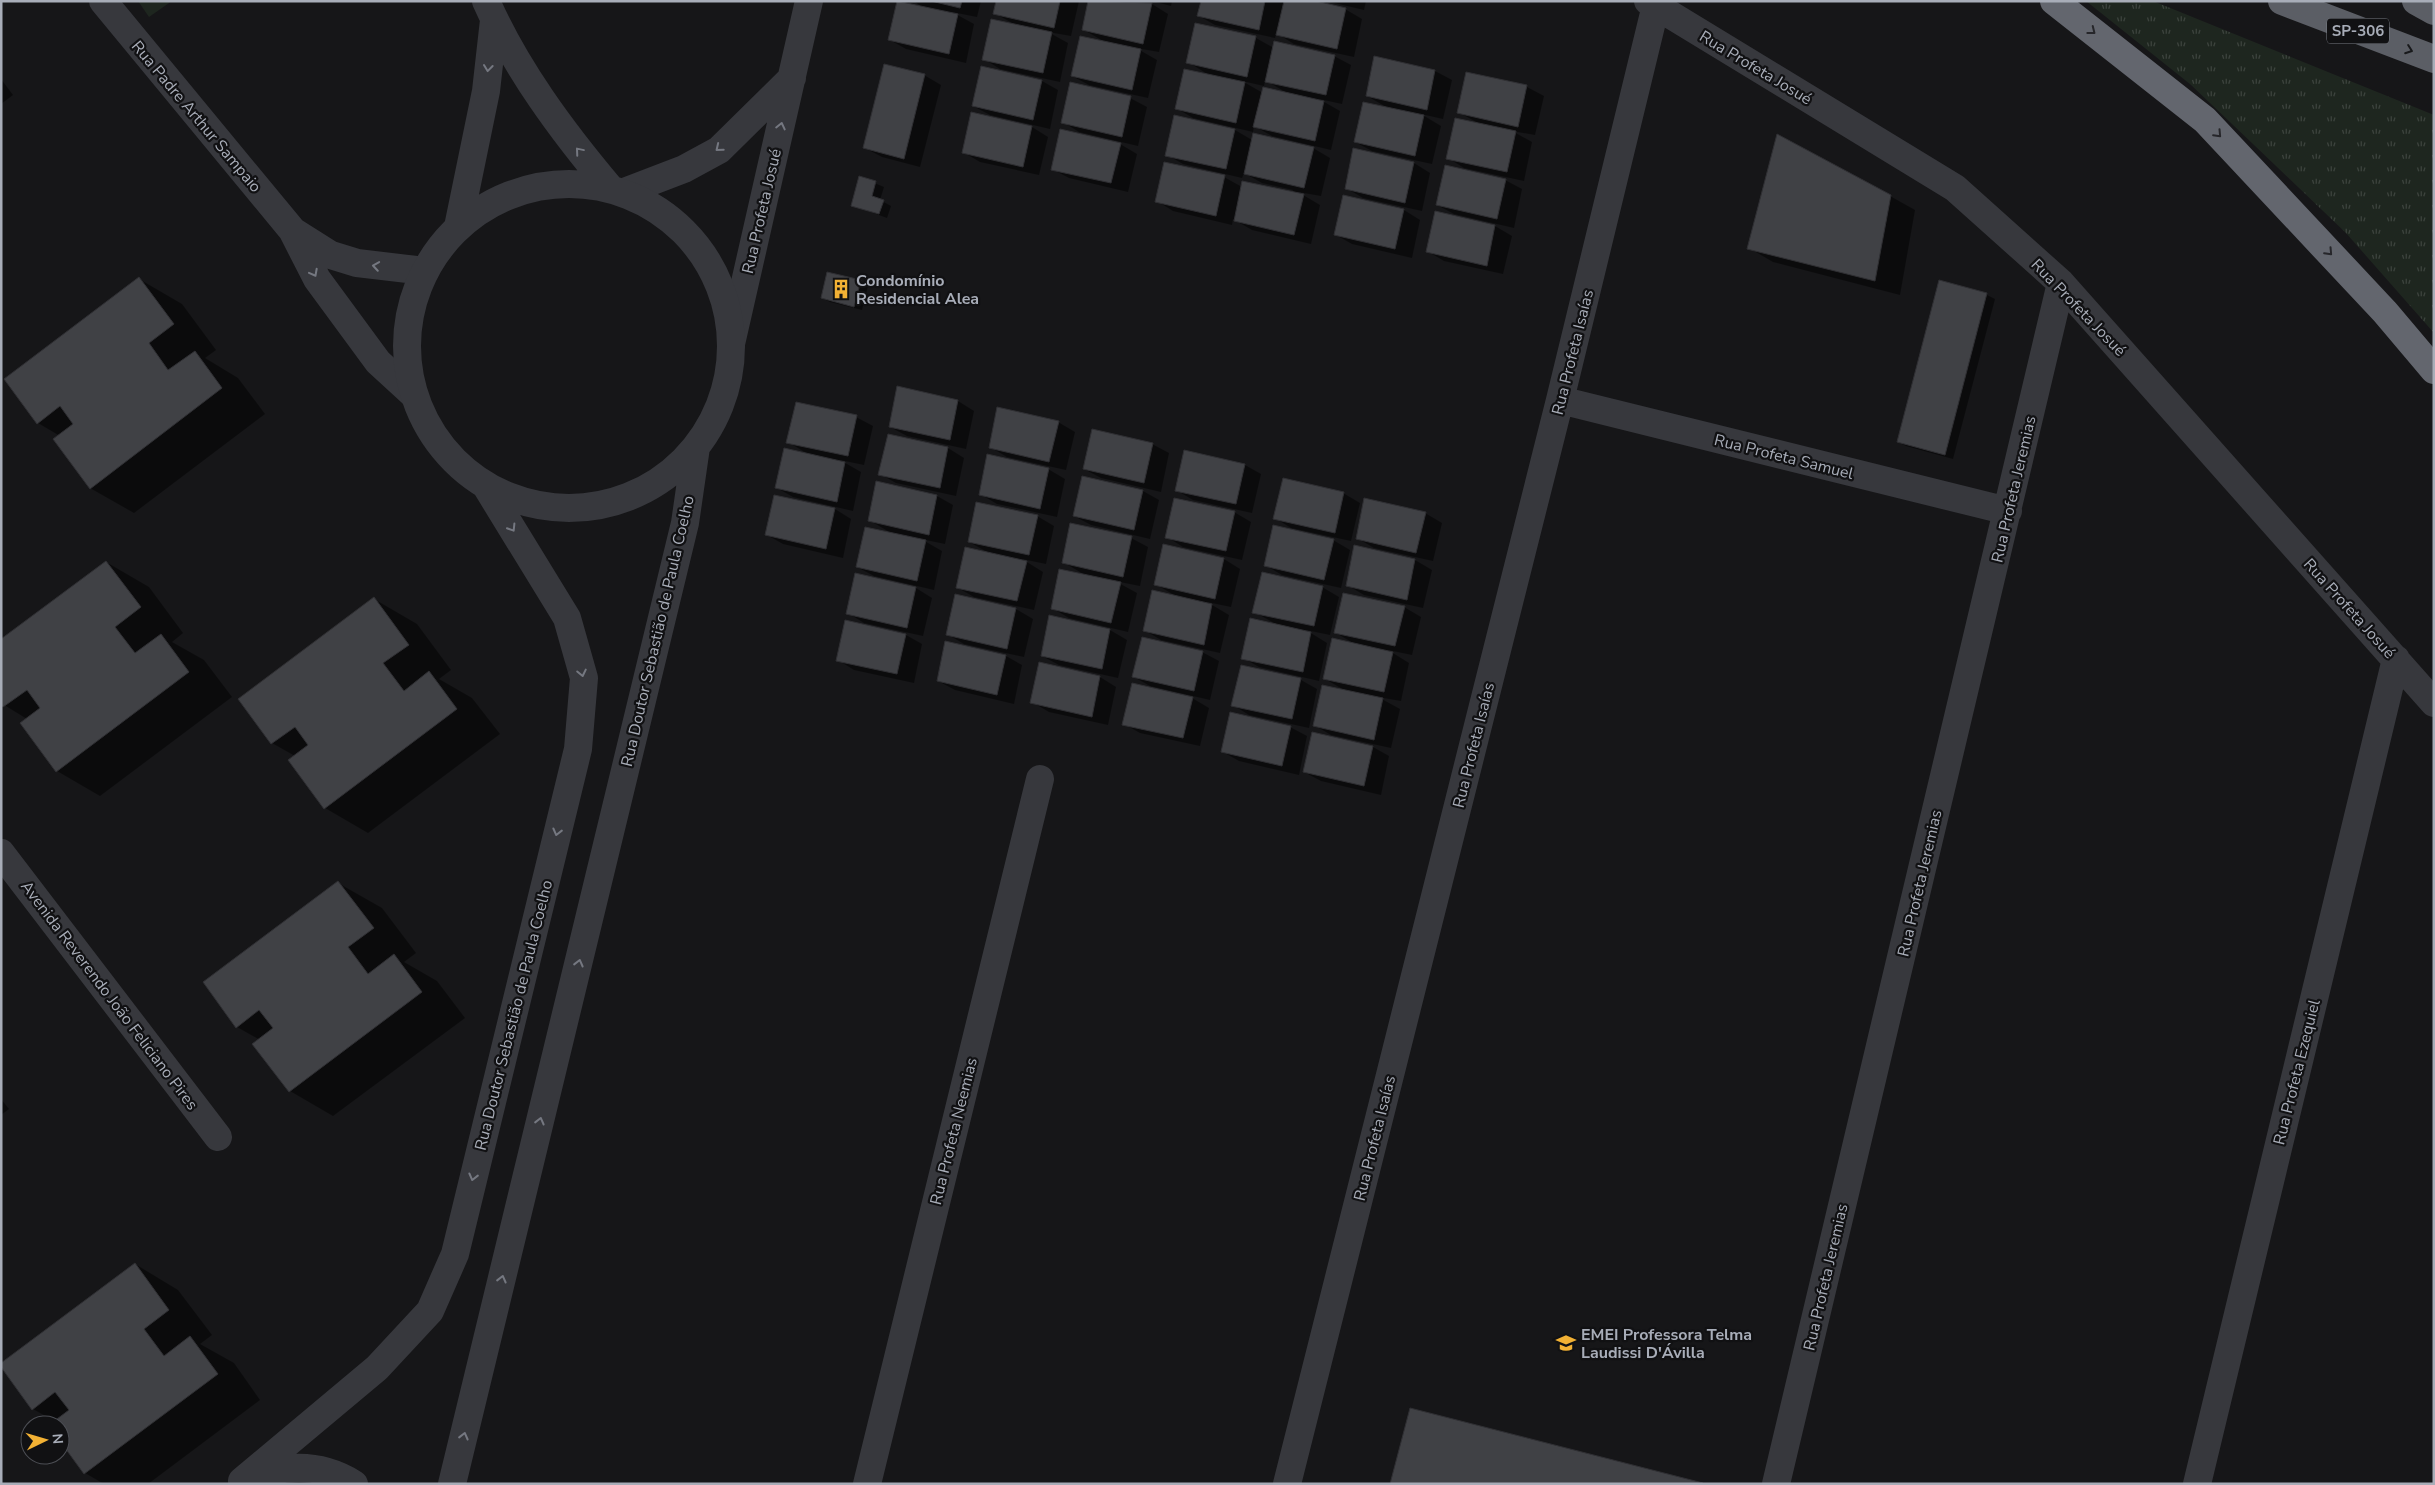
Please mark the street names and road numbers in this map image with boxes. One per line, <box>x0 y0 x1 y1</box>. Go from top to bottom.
road number: SP-306 <box>2327 18 2389 44</box>
street label: Rua Profeta Josué <box>1695 26 1816 110</box>
street label: Rua Padre Arthur Sampaio <box>126 36 266 197</box>
street label: Rua Profeta Josué <box>737 147 787 276</box>
street label: Rua Profeta Josué <box>2026 254 2131 361</box>
street label: Rua Profeta Isaías <box>1547 287 1599 417</box>
street label: Rua Profeta Jeremias <box>1986 414 2042 565</box>
street label: Rua Profeta Samuel <box>1712 429 1856 485</box>
street label: Rua Doutor Sebastião de Paula Coelho <box>616 493 700 769</box>
street label: Rua Profeta Josué <box>2298 554 2400 663</box>
street label: Rua Profeta Isaías <box>1448 680 1500 810</box>
street label: Rua Profeta Jeremias <box>1892 808 1948 959</box>
street label: Avenida Reverendo João Feliciano Pires <box>16 876 203 1115</box>
street label: Rua Doutor Sebastião de Paula Coelho <box>470 878 558 1153</box>
street label: Rua Profeta Ezequiel <box>2268 997 2326 1147</box>
street label: Rua Profeta Neemias <box>925 1055 983 1207</box>
street label: Rua Profeta Isaías <box>1349 1073 1401 1203</box>
street label: Rua Profeta Jeremias <box>1798 1202 1854 1353</box>

